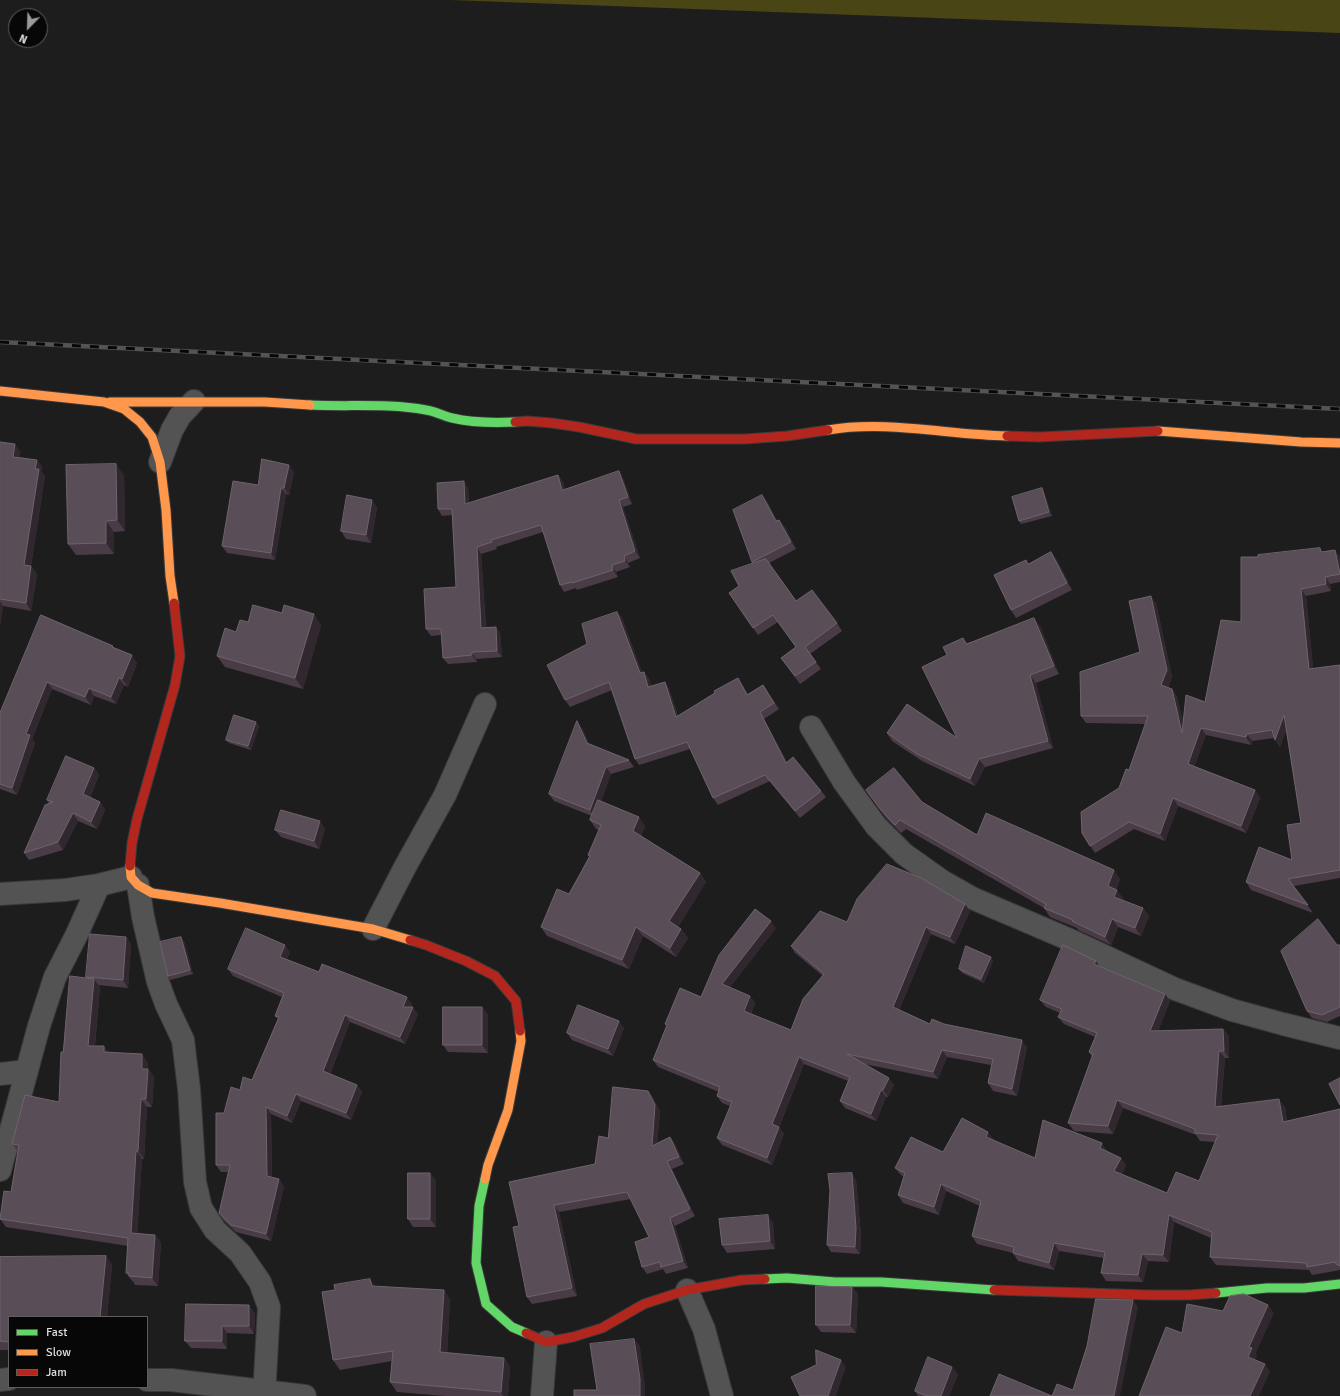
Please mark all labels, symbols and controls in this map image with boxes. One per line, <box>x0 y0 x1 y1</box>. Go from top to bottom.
north arrow <box>8 8 48 48</box>
text: N <box>17 31 30 46</box>
legend <box>8 1316 148 1388</box>
text: Fast <box>46 1325 67 1340</box>
text: Slow <box>46 1345 71 1360</box>
text: Jam <box>46 1365 67 1380</box>

